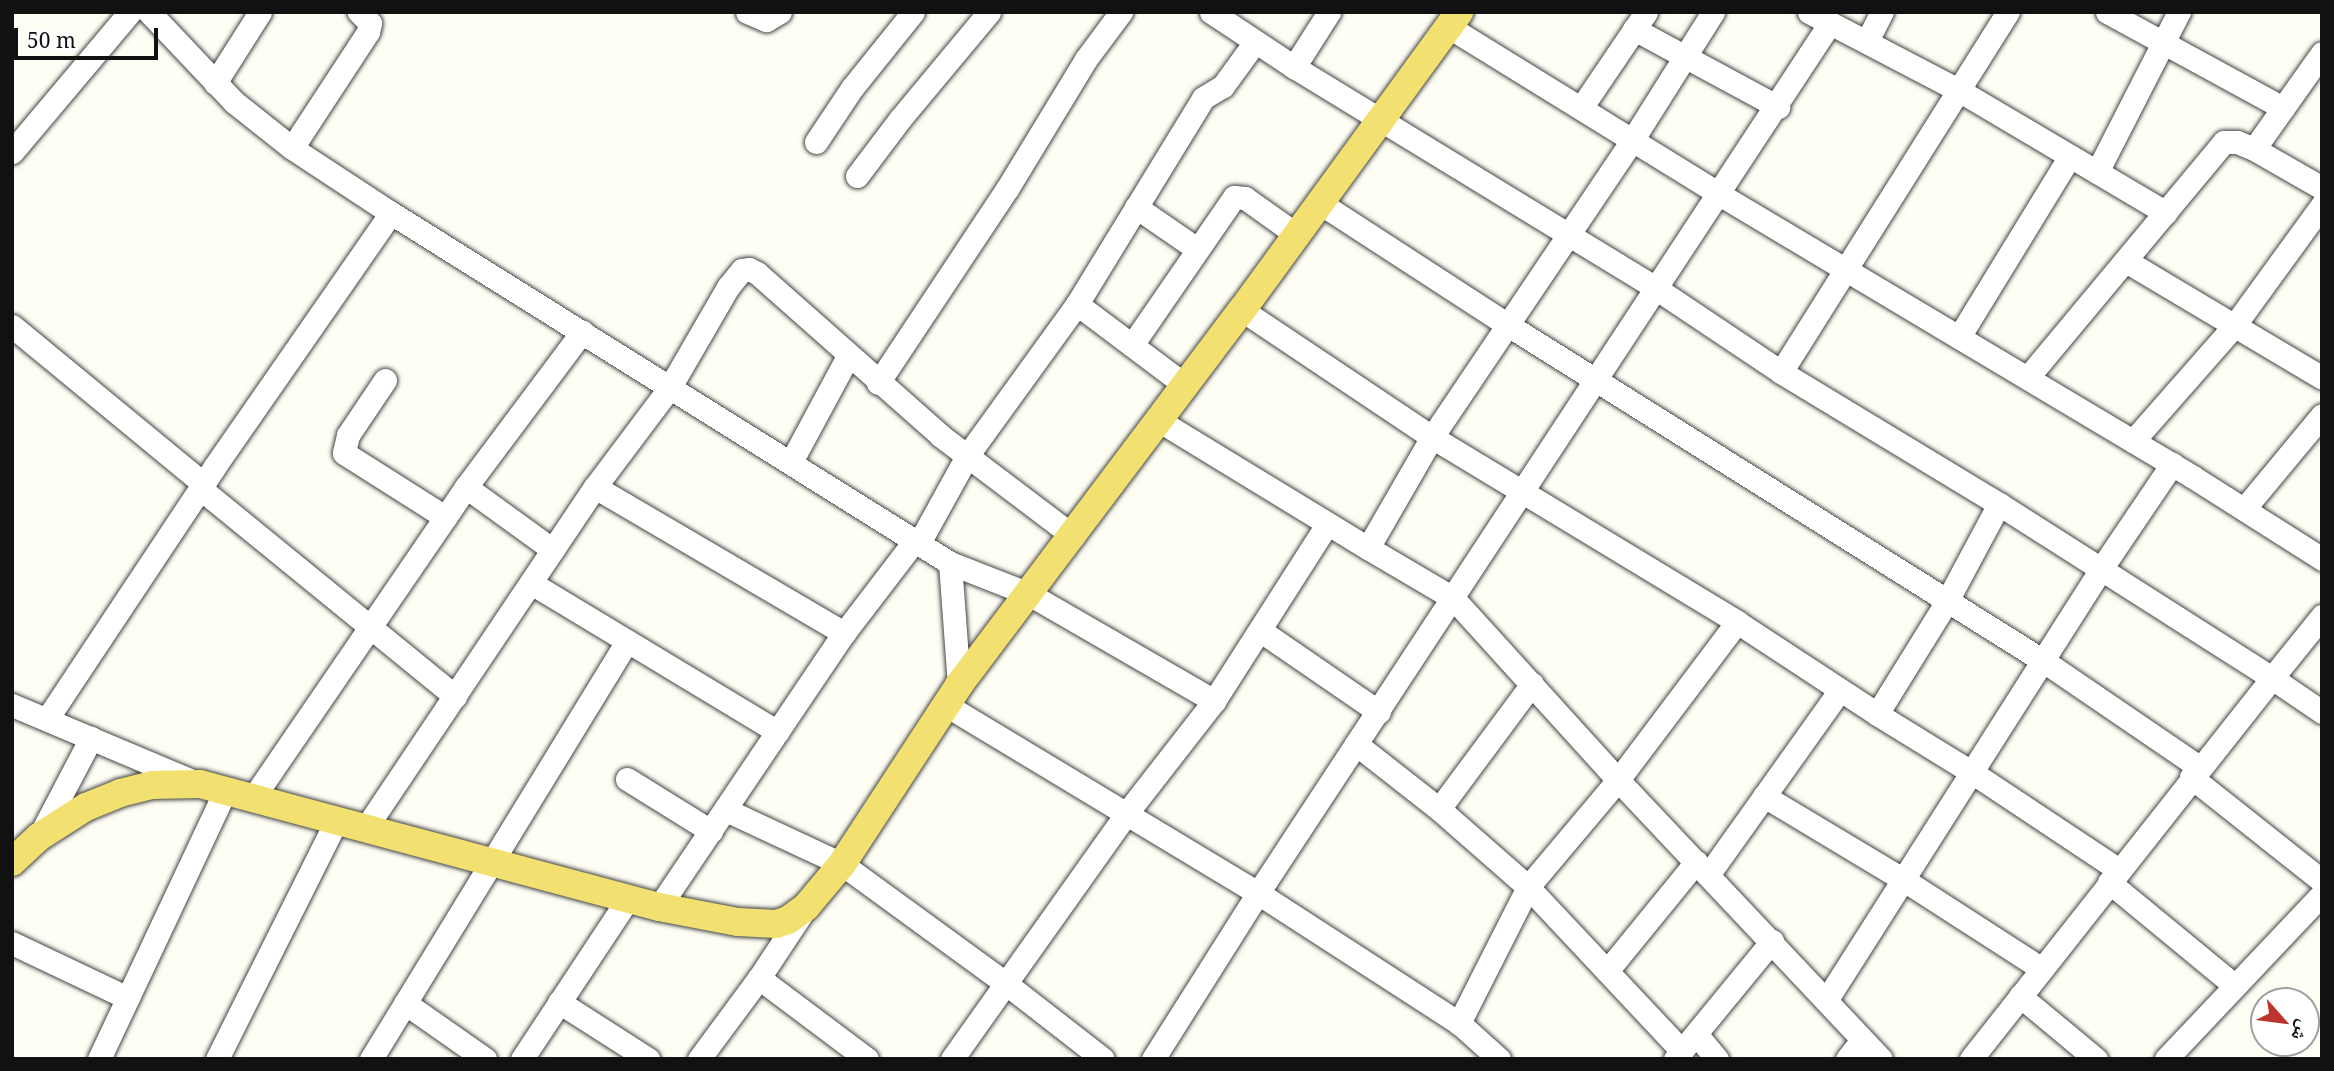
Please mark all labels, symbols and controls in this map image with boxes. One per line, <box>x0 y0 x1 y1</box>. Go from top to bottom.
scale bar <box>18 14 161 58</box>
text: 50 m <box>27 26 76 54</box>
north arrow <box>2250 987 2320 1057</box>
text: ش <box>2286 1016 2318 1046</box>

